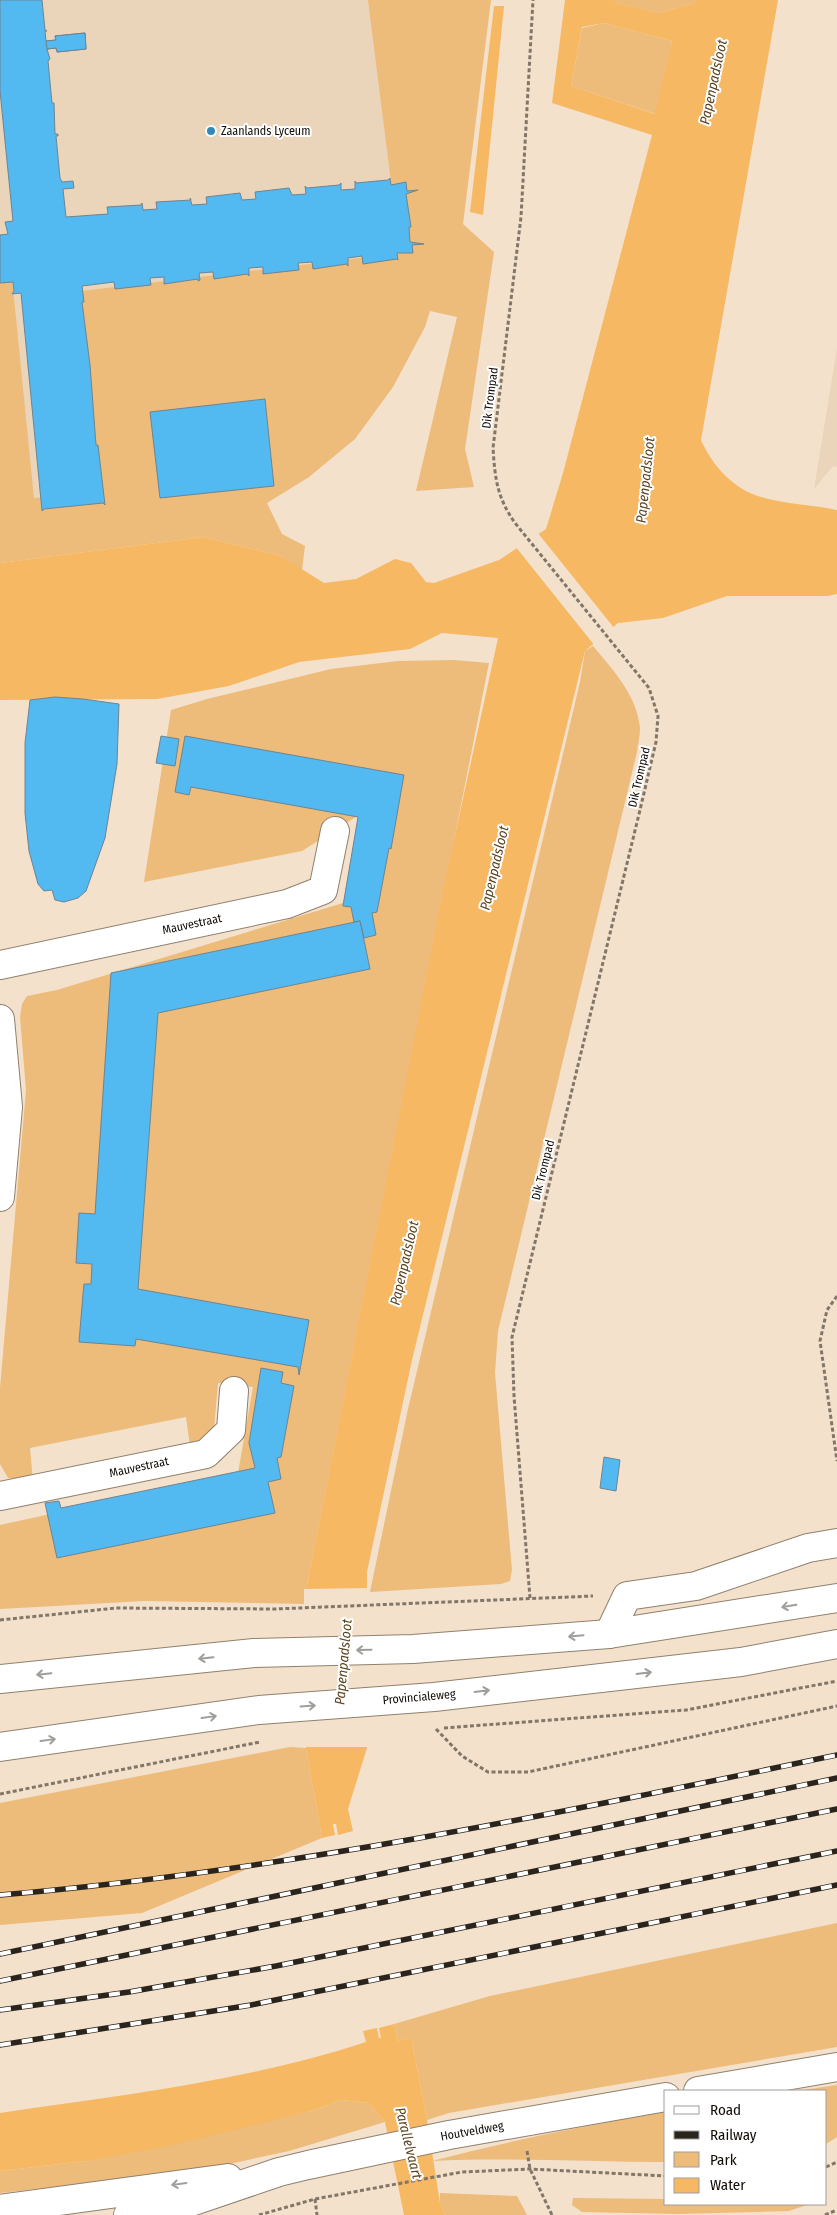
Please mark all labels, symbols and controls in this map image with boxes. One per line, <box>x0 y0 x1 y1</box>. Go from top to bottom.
water label: Papenpadsloot <box>696 38 731 126</box>
place label: Zaanlands Lyceum <box>221 124 310 138</box>
marker: Zaanlands Lyceum <box>205 125 217 137</box>
street label: Dik Trompad <box>479 367 501 429</box>
water label: Papenpadsloot <box>633 436 659 524</box>
street label: Dik Trompad <box>625 745 653 809</box>
water label: Papenpadsloot <box>477 824 513 912</box>
street label: Mauvestraat <box>161 911 223 937</box>
street label: Dik Trompad <box>529 1138 557 1202</box>
water label: Papenpadsloot <box>387 1219 423 1307</box>
street label: Mauvestraat <box>108 1454 170 1480</box>
one-way arrow <box>781 1601 797 1611</box>
water label: Papenpadsloot <box>331 1618 356 1706</box>
one-way arrow <box>568 1632 584 1641</box>
one-way arrow <box>357 1646 373 1655</box>
one-way arrow <box>198 1653 214 1662</box>
one-way arrow <box>635 1668 651 1678</box>
one-way arrow <box>37 1669 53 1679</box>
one-way arrow <box>474 1686 490 1696</box>
street label: Provincialeweg <box>382 1687 456 1707</box>
one-way arrow <box>299 1702 315 1711</box>
one-way arrow <box>201 1712 217 1722</box>
one-way arrow <box>40 1735 56 1745</box>
legend <box>664 2090 827 2205</box>
text: Road <box>710 2101 741 2119</box>
water label: Parallelvaart <box>391 2106 426 2181</box>
street label: Houtveldweg <box>439 2118 505 2143</box>
text: Railway <box>710 2126 757 2144</box>
text: Park <box>710 2151 737 2169</box>
text: Water <box>710 2176 746 2194</box>
one-way arrow <box>171 2179 187 2189</box>

